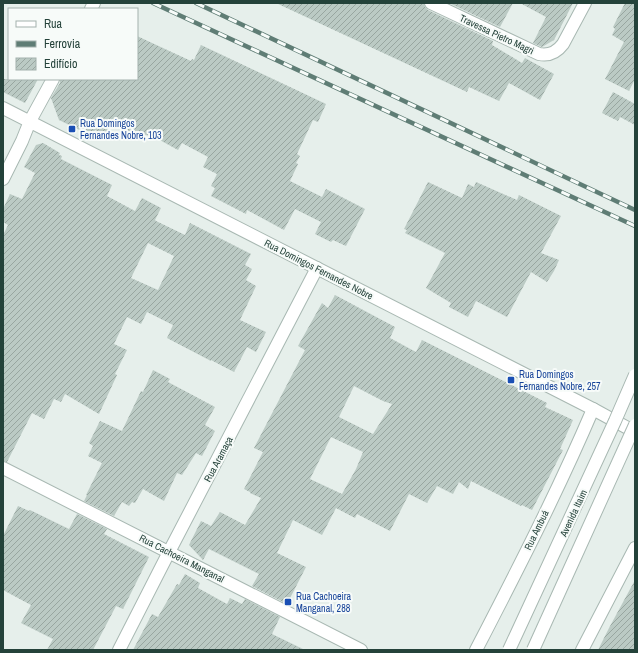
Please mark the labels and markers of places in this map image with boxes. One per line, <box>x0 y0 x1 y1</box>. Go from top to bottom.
place label: Rua Domingos Fernandes Nobre, 103 <box>80 117 162 142</box>
marker: Rua Domingos Fernandes Nobre, 103 <box>67 124 77 134</box>
place label: Rua Domingos Fernandes Nobre, 257 <box>519 368 601 393</box>
marker: Rua Domingos Fernandes Nobre, 257 <box>506 375 516 385</box>
place label: Rua Cachoeira Manganal, 288 <box>296 590 352 615</box>
marker: Rua Cachoeira Manganal, 288 <box>283 597 293 607</box>

